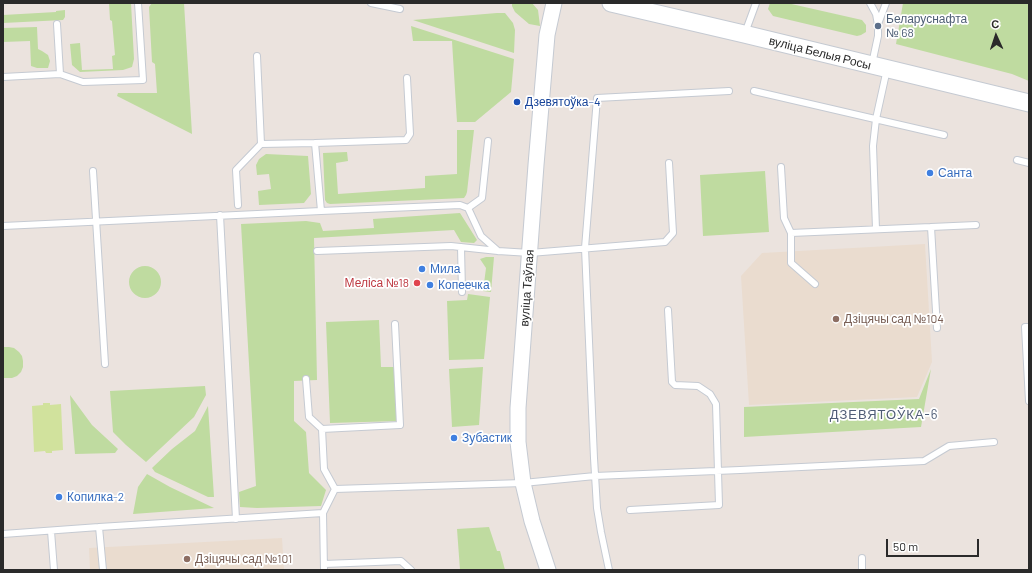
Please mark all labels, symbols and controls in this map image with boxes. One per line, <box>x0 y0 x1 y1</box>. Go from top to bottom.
place label: Беларуснафта № 68 <box>886 12 967 40</box>
north arrow <box>976 16 1016 56</box>
text: С <box>991 17 1000 30</box>
marker: Беларуснафта № 68 <box>873 21 883 31</box>
street label: вуліца Белыя Росы <box>767 33 873 73</box>
place label: Дзевятоўка–4 <box>525 95 601 109</box>
marker: Дзевятоўка–4 <box>512 97 522 107</box>
place label: Санта <box>938 166 972 180</box>
marker: Санта <box>925 168 935 178</box>
street label: вуліца Таўлая <box>517 249 537 327</box>
place label: Мила <box>430 262 460 276</box>
marker: Мила <box>417 264 427 274</box>
place label: Меліса №18 <box>345 276 409 290</box>
marker: Меліса №18 <box>412 278 422 288</box>
place label: Копеечка <box>438 278 490 292</box>
marker: Копеечка <box>425 280 435 290</box>
place label: Дзіцячы сад №104 <box>844 312 944 326</box>
marker: Дзіцячы сад №104 <box>831 314 841 324</box>
district label: ДЗЕВЯТОЎКА-6 <box>830 407 938 423</box>
place label: Зубастик <box>462 431 512 445</box>
marker: Зубастик <box>449 433 459 443</box>
place label: Копилка-2 <box>67 490 124 504</box>
marker: Копилка-2 <box>54 492 64 502</box>
scale bar <box>888 531 981 557</box>
text: 50 m <box>893 539 918 553</box>
place label: Дзіцячы сад №101 <box>195 552 292 566</box>
marker: Дзіцячы сад №101 <box>182 554 192 564</box>

